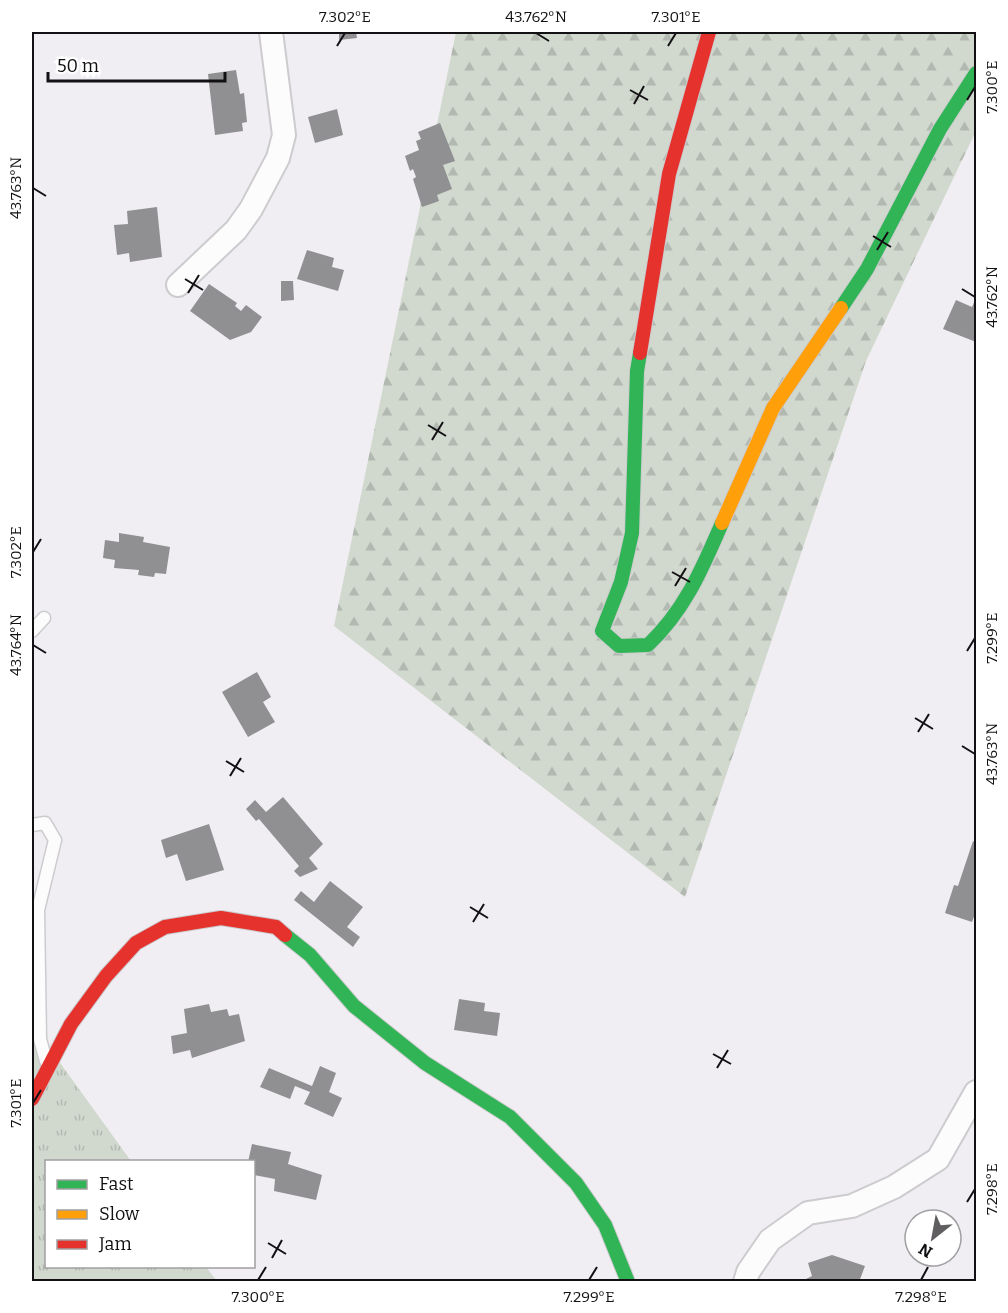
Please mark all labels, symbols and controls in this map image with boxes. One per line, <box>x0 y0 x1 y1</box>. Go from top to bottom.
text: 7.302°E <box>319 8 371 26</box>
text: 43.762°N <box>505 8 567 26</box>
text: 7.301°E <box>652 8 700 26</box>
scale bar <box>48 45 225 83</box>
text: 50 m <box>57 55 99 77</box>
text: 7.300°E <box>983 61 1001 113</box>
text: 43.763°N <box>7 157 25 219</box>
text: 43.762°N <box>983 266 1001 328</box>
text: 7.302°E <box>7 526 25 578</box>
text: 7.299°E <box>983 612 1001 664</box>
text: 43.764°N <box>7 614 25 676</box>
text: 43.763°N <box>983 723 1001 785</box>
text: 7.301°E <box>7 1079 25 1127</box>
legend <box>45 1160 255 1268</box>
text: 7.298°E <box>983 1163 1001 1215</box>
text: Fast <box>99 1173 134 1195</box>
text: Slow <box>99 1203 140 1225</box>
north arrow <box>903 1208 963 1268</box>
text: Jam <box>98 1233 132 1255</box>
text: N <box>915 1239 936 1262</box>
text: 7.300°E <box>232 1288 284 1306</box>
text: 7.299°E <box>563 1288 615 1306</box>
text: 7.298°E <box>895 1288 947 1306</box>

